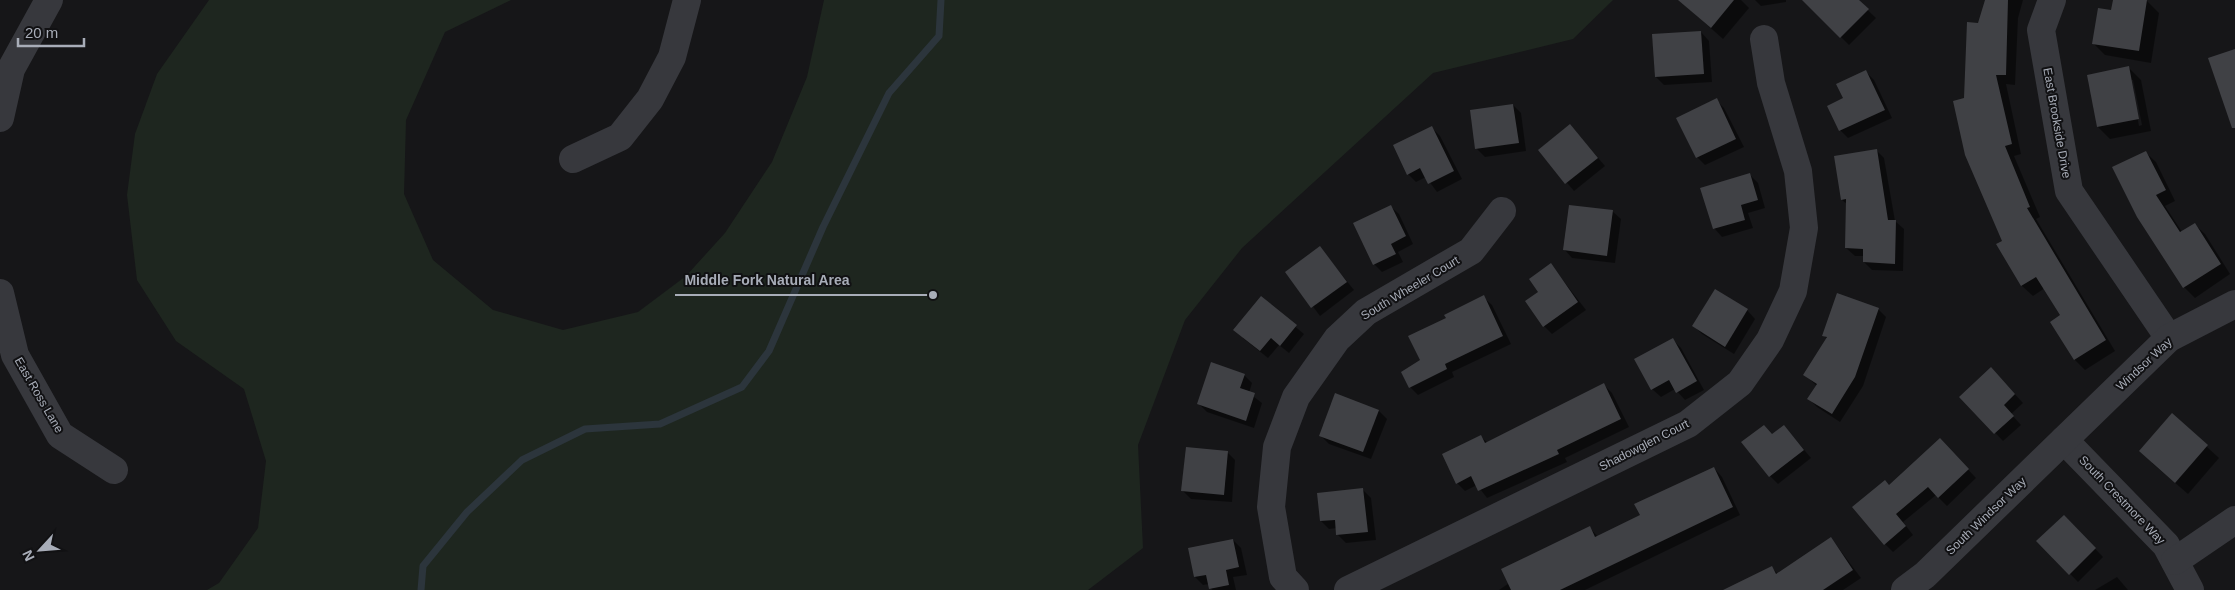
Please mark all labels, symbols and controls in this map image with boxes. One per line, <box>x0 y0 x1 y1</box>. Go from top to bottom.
scale bar <box>18 15 84 47</box>
text: 20 m <box>25 24 58 41</box>
street label: East Brookside Drive <box>2040 67 2074 180</box>
street label: South Wheeler Court <box>1358 253 1462 323</box>
callout: Middle Fork Natural Area <box>675 266 860 295</box>
text: Middle Fork Natural Area <box>684 272 850 288</box>
street label: Windsor Way <box>2113 335 2175 393</box>
street label: East Ross Lane <box>12 355 66 435</box>
street label: Shadowglen Court <box>1597 416 1692 474</box>
street label: South Crestmore Way <box>2076 453 2168 547</box>
street label: South Windsor Way <box>1943 474 2029 558</box>
north arrow <box>15 525 65 575</box>
text: N <box>19 548 38 564</box>

